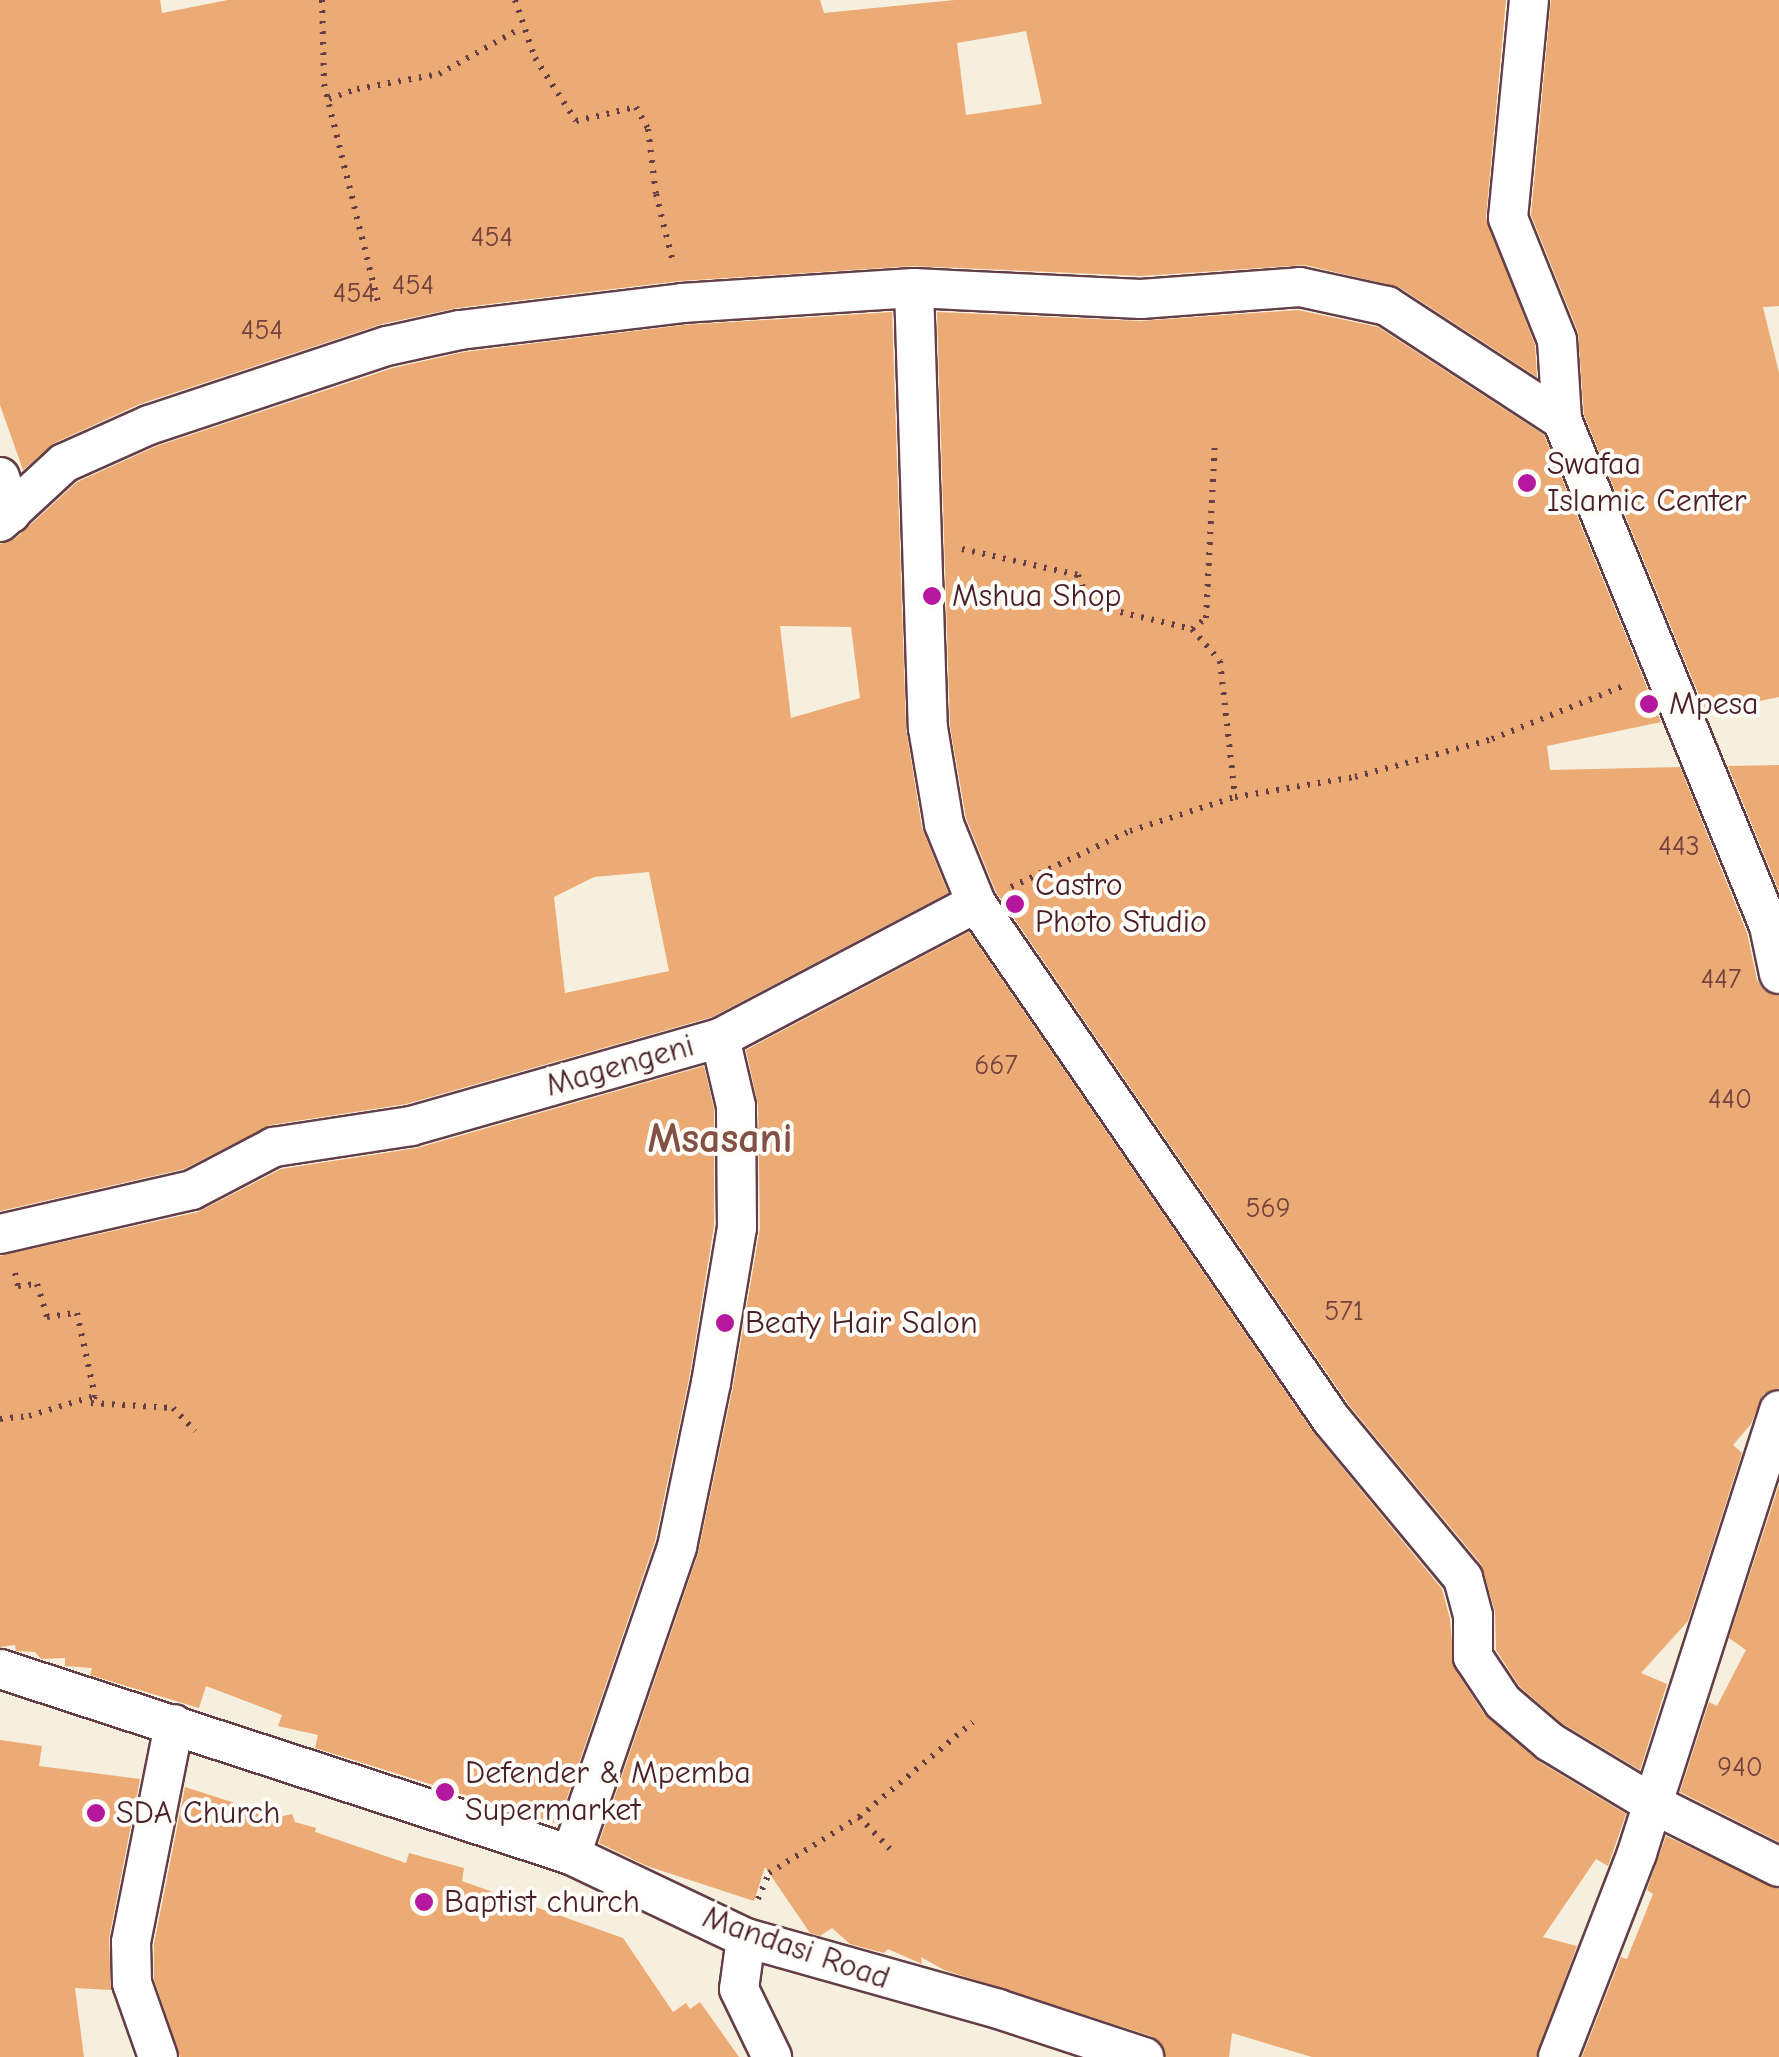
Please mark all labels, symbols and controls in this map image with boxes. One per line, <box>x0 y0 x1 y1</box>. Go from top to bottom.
house number: 454 <box>471 220 513 254</box>
house number: 454 <box>392 268 434 302</box>
house number: 454 <box>333 276 375 310</box>
house number: 454 <box>241 313 283 347</box>
place label: Swafaa Islamic Center <box>1547 446 1747 521</box>
marker: Swafaa Islamic Center <box>1516 472 1538 494</box>
place label: Mshua Shop <box>952 577 1122 615</box>
marker: Mshua Shop <box>921 585 943 607</box>
place label: Mpesa <box>1669 685 1759 723</box>
marker: Mpesa <box>1638 693 1660 715</box>
house number: 443 <box>1658 829 1700 863</box>
place label: Castro Photo Studio <box>1035 867 1207 942</box>
marker: Castro Photo Studio <box>1004 893 1026 915</box>
house number: 447 <box>1701 962 1741 996</box>
street label: Magengeni <box>542 1027 698 1105</box>
house number: 667 <box>974 1048 1018 1082</box>
house number: 440 <box>1708 1082 1752 1116</box>
district label: Msasani <box>647 1114 793 1164</box>
house number: 569 <box>1245 1191 1291 1225</box>
house number: 571 <box>1324 1294 1364 1328</box>
place label: Beaty Hair Salon <box>745 1304 978 1342</box>
marker: Beaty Hair Salon <box>714 1312 736 1334</box>
house number: 940 <box>1717 1750 1763 1784</box>
place label: Defender & Mpemba Supermarket <box>465 1755 751 1830</box>
marker: Defender & Mpemba Supermarket <box>434 1781 456 1803</box>
place label: SDA Church <box>116 1794 281 1832</box>
marker: SDA Church <box>85 1802 107 1824</box>
place label: Baptist church <box>444 1883 640 1921</box>
marker: Baptist church <box>413 1891 435 1913</box>
street label: Mandasi Road <box>698 1898 894 1998</box>

